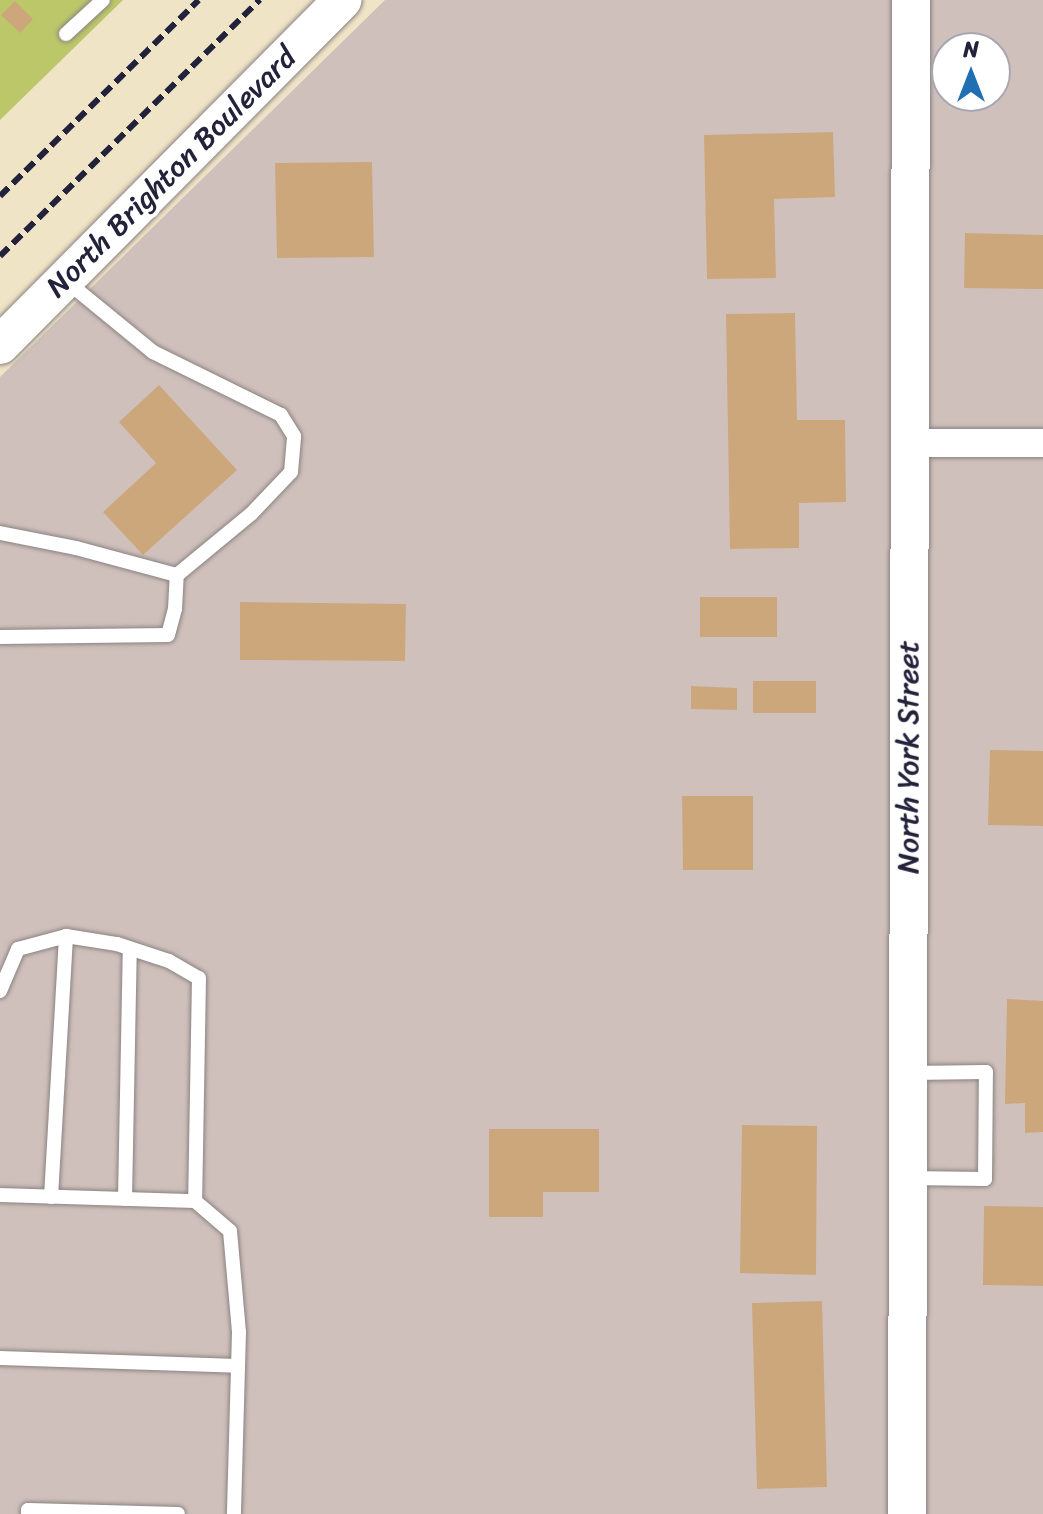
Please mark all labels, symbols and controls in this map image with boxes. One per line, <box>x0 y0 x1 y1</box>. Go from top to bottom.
text: N <box>963 30 979 69</box>
north arrow <box>931 32 1011 112</box>
street label: North Brighton Boulevard <box>39 40 303 304</box>
street label: North York Street <box>890 639 926 875</box>

